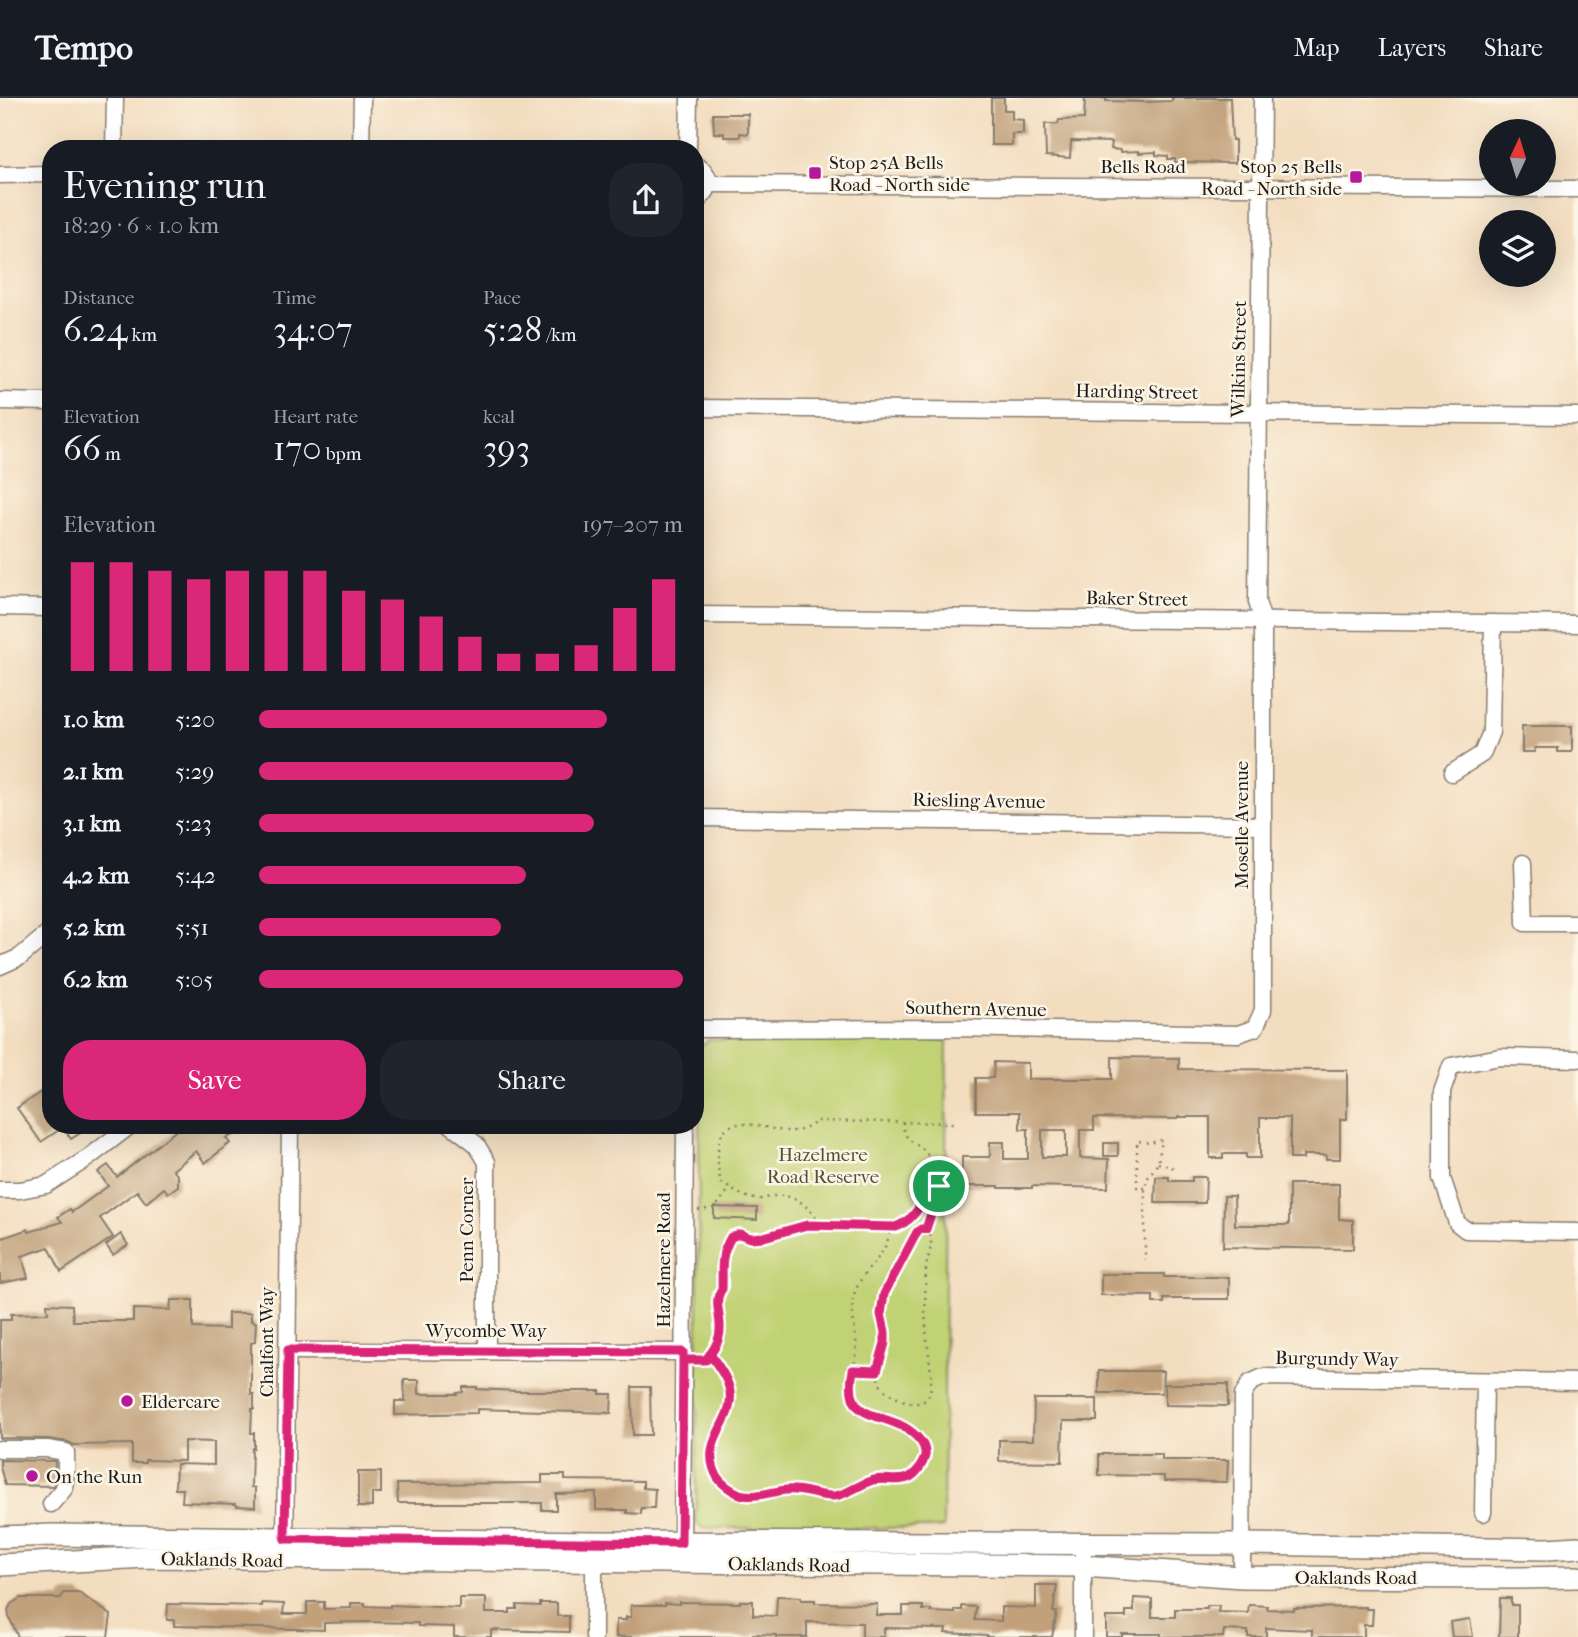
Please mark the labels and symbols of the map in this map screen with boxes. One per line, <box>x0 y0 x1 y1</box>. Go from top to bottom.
north arrow <box>1479 119 1556 196</box>
place label: Stop 25A Bells Road - North side <box>829 152 970 196</box>
street label: Bells Road <box>1100 156 1186 178</box>
place label: Stop 25 Bells Road - North side <box>1201 156 1342 200</box>
marker: Stop 25A Bells Road - North side <box>807 165 823 181</box>
marker: Stop 25 Bells Road - North side <box>1348 169 1364 185</box>
street label: Wilkins Street <box>1227 300 1251 419</box>
street label: Harding Street <box>1075 380 1199 404</box>
street label: Baker Street <box>1086 587 1189 611</box>
street label: Moselle Avenue <box>1231 761 1253 889</box>
street label: Riesling Avenue <box>912 789 1046 813</box>
street label: Southern Avenue <box>905 997 1047 1021</box>
park label: Hazelmere Road Reserve <box>767 1144 879 1188</box>
pin <box>909 1156 969 1216</box>
street label: Penn Corner <box>456 1176 478 1283</box>
street label: Hazelmere Road <box>653 1192 675 1328</box>
street label: Chalfont Way <box>256 1286 278 1397</box>
street label: Wycombe Way <box>424 1320 547 1342</box>
street label: Burgundy Way <box>1275 1347 1400 1371</box>
place label: Eldercare <box>141 1391 220 1413</box>
marker: Eldercare <box>119 1393 135 1409</box>
place label: On the Run <box>46 1466 142 1488</box>
marker: On the Run <box>24 1468 40 1484</box>
street label: Oaklands Road <box>161 1548 284 1572</box>
street label: Oaklands Road <box>728 1553 851 1577</box>
street label: Oaklands Road <box>1295 1567 1418 1589</box>

